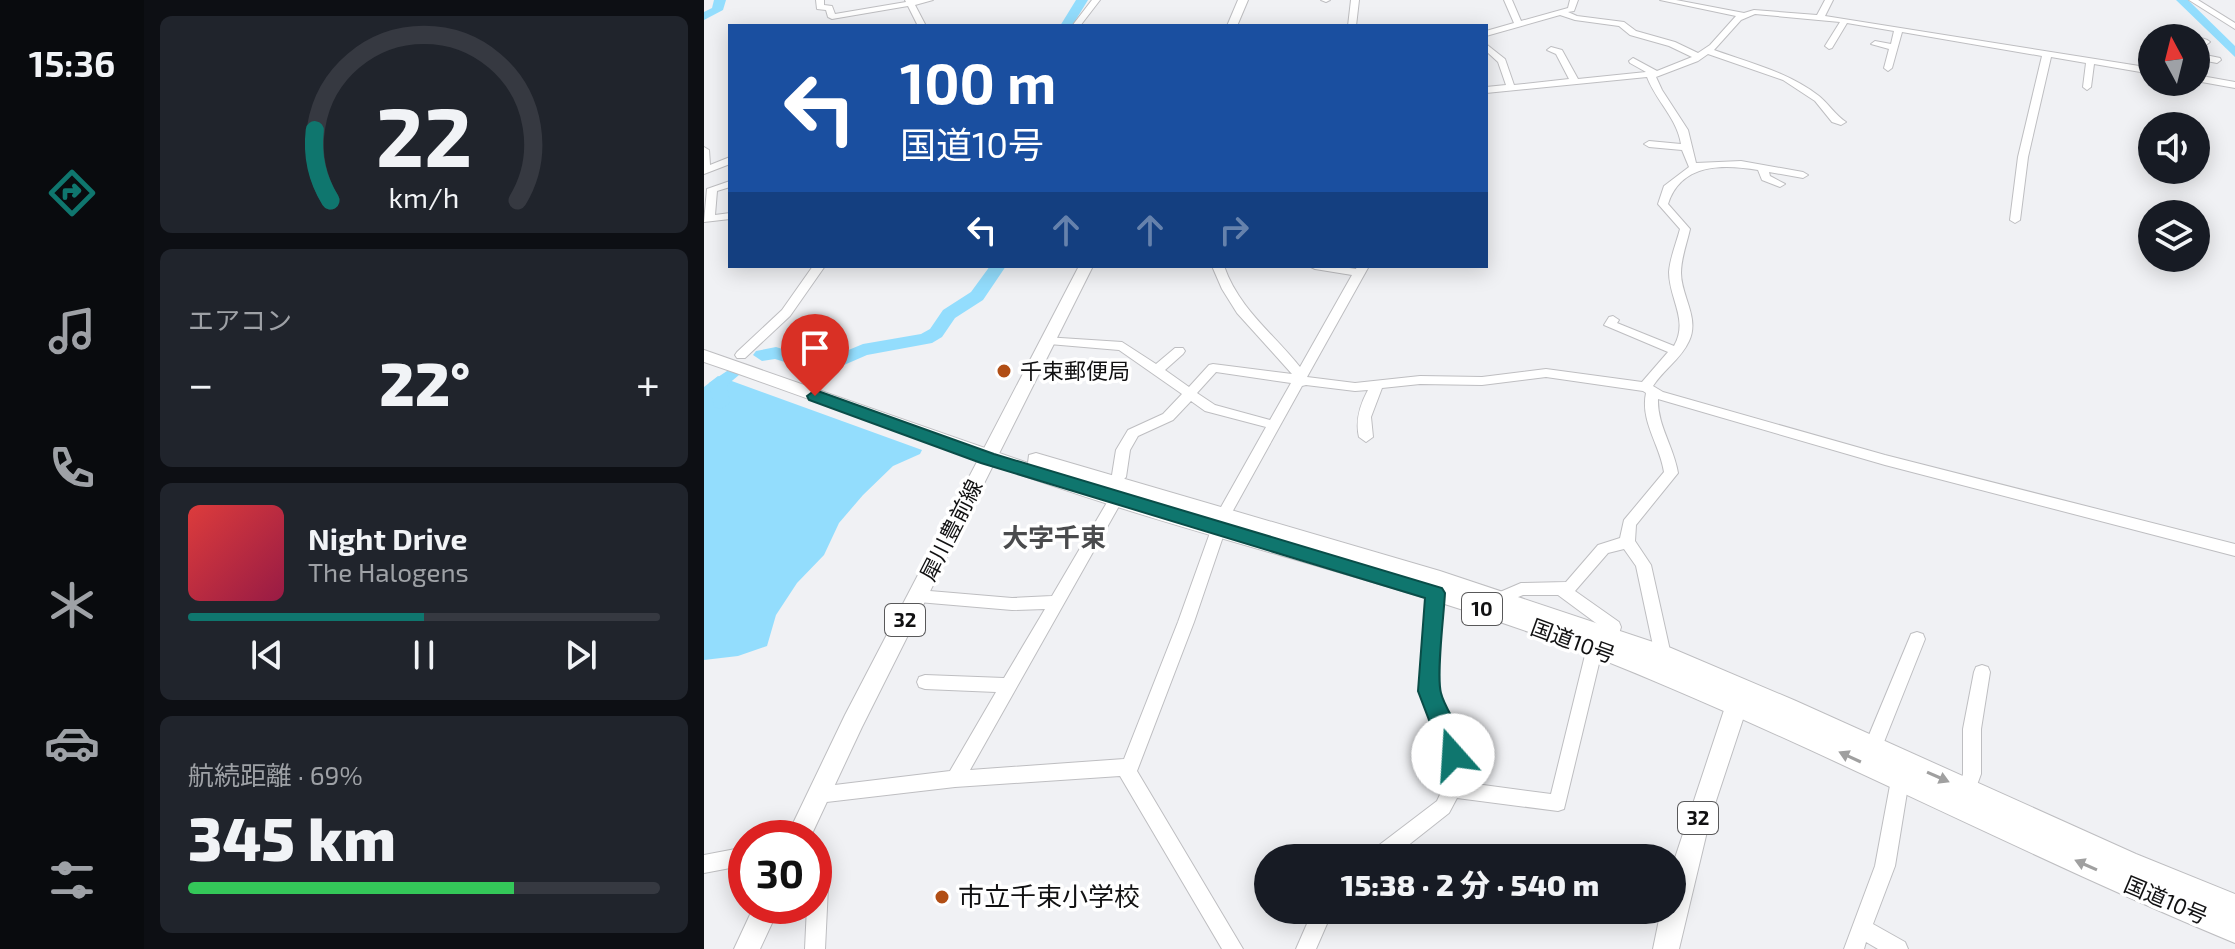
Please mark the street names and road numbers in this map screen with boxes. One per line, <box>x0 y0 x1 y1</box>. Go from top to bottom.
street label: 犀川豊前線 <box>914 475 987 584</box>
road number: 10 <box>1462 593 1502 625</box>
road number: 32 <box>885 604 925 636</box>
street label: 国道10号 <box>1528 613 1619 667</box>
road number: 32 <box>1678 802 1718 834</box>
street label: 国道10号 <box>2121 870 2212 928</box>

